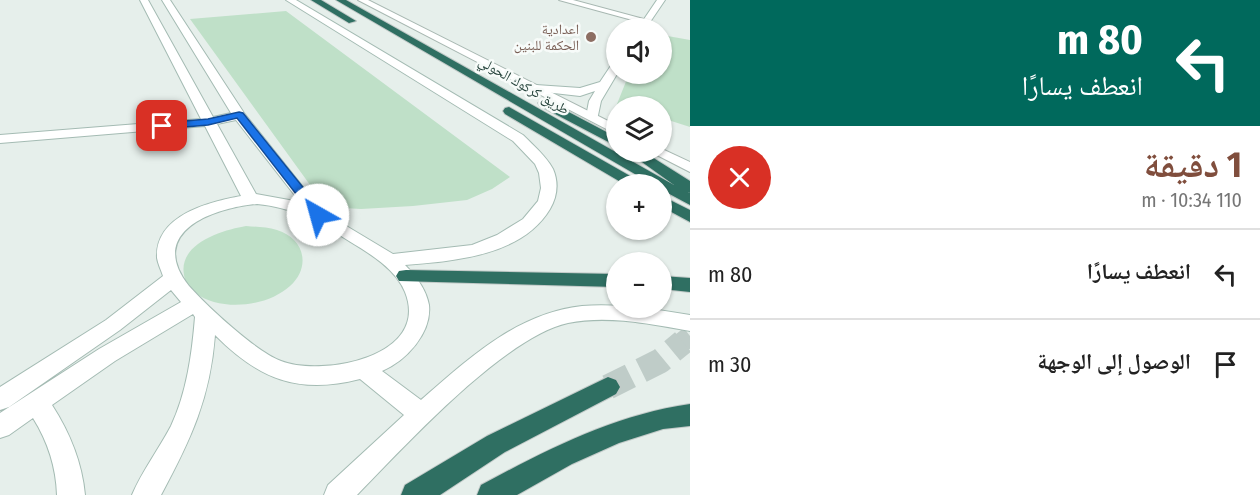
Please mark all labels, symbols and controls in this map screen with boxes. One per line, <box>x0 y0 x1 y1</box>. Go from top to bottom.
text: 80 m <box>1057 15 1143 65</box>
map controls <box>606 18 672 318</box>
button: sound <box>606 18 672 84</box>
place label: اعدادية الحكمة للبنين <box>514 21 579 54</box>
icon: left <box>1164 24 1242 102</box>
marker: اعدادية الحكمة للبنين <box>584 30 598 44</box>
street label: طريق كركوك الحولي <box>474 53 572 120</box>
text: انعطف يسارًا <box>1022 70 1143 102</box>
button: layers <box>606 96 672 162</box>
pin <box>136 100 187 151</box>
icon: arrive <box>145 109 178 142</box>
text: 1 دقيقة <box>1144 143 1242 187</box>
button: close <box>708 146 771 209</box>
button: + <box>606 174 672 240</box>
position arrow <box>286 183 350 247</box>
text: 110 m · 10:34 <box>1141 188 1242 212</box>
button: − <box>606 252 672 318</box>
text: انعطف يسارًا <box>1087 258 1191 285</box>
icon: left <box>1209 258 1242 291</box>
text: 80 m <box>708 261 753 288</box>
text: الوصول إلى الوجهة <box>1037 348 1191 375</box>
icon: arrive <box>1209 348 1242 381</box>
text: 30 m <box>708 351 751 378</box>

